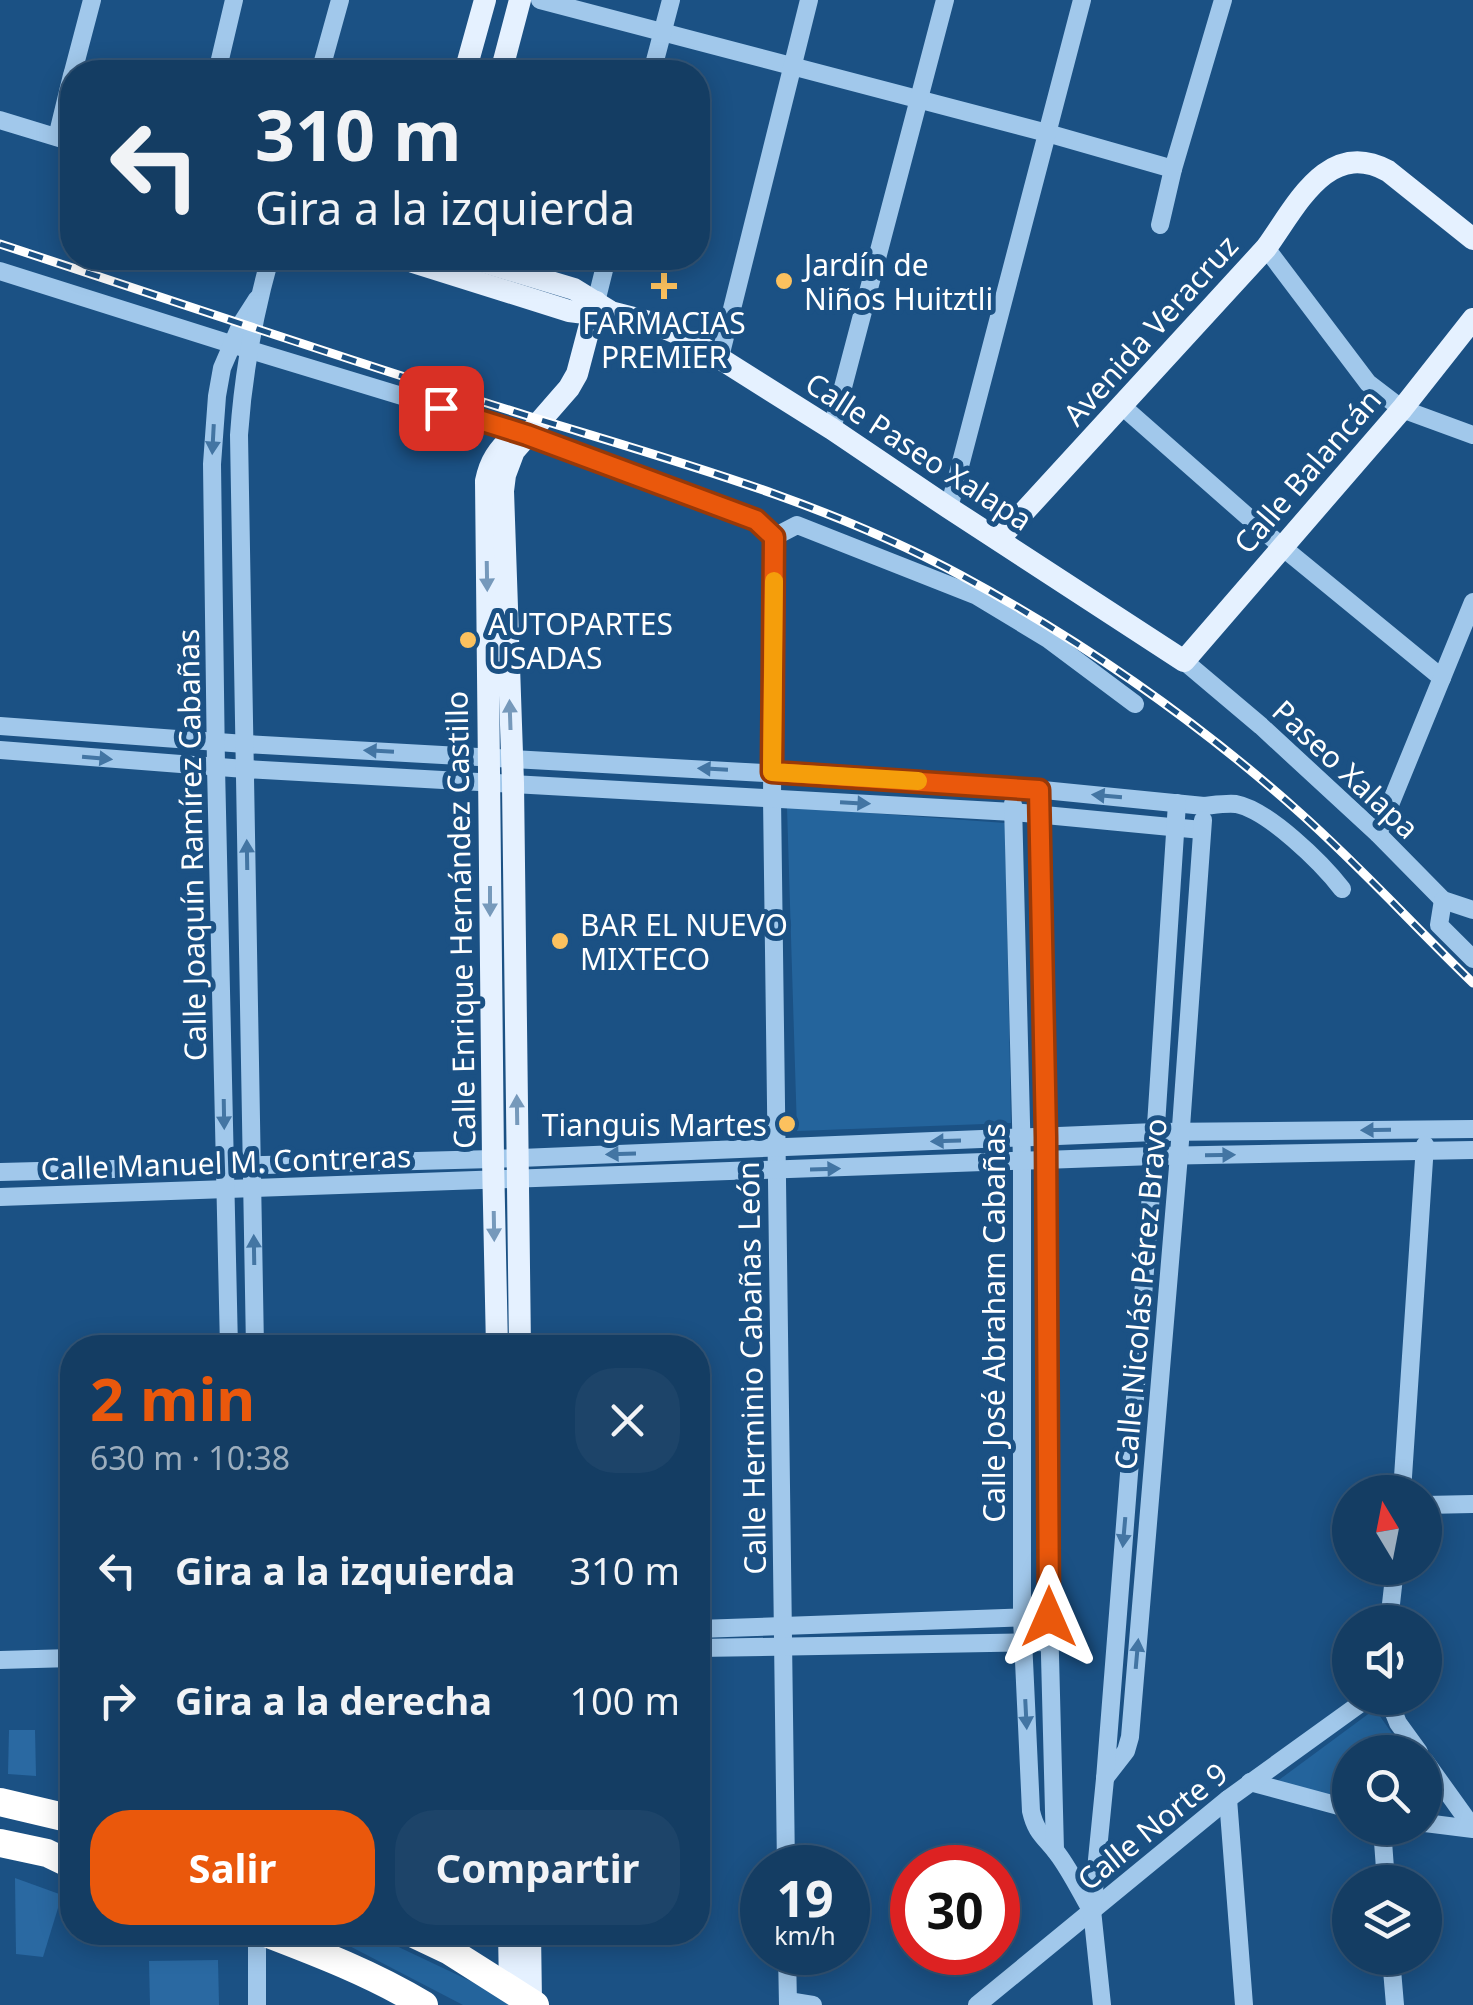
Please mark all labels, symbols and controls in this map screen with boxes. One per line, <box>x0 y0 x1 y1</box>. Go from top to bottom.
text: 310 m <box>255 86 462 182</box>
icon: left <box>90 100 220 230</box>
text: Gira a la izquierda <box>255 177 635 238</box>
street label: Avenida Veracruz <box>1053 226 1247 434</box>
place label: Jardín de Niños Huitztli <box>801 244 993 319</box>
marker: Jardín de Niños Huitztli <box>773 270 795 292</box>
marker: FARMACIAS PREMIER <box>651 273 677 299</box>
place label: FARMACIAS PREMIER <box>582 302 746 377</box>
street label: Calle Paseo Xalapa <box>798 362 1040 540</box>
pin <box>399 366 484 451</box>
street label: Calle Balancán <box>1224 380 1390 562</box>
icon: arrive <box>414 381 469 436</box>
one-way arrow <box>205 424 221 456</box>
one-way arrow <box>479 560 495 592</box>
place label: AUTOPARTES USADAS <box>488 603 673 678</box>
street label: Calle Joaquín Ramírez Cabañas <box>167 628 215 1062</box>
marker: AUTOPARTES USADAS <box>457 629 479 651</box>
street label: Paseo Xalapa <box>1264 690 1428 848</box>
street label: Calle Enrique Hernández Castillo <box>436 691 484 1149</box>
one-way arrow <box>501 699 517 731</box>
one-way arrow <box>362 743 394 759</box>
one-way arrow <box>82 750 114 766</box>
one-way arrow <box>697 761 729 777</box>
one-way arrow <box>1091 788 1123 804</box>
one-way arrow <box>839 795 871 811</box>
one-way arrow <box>238 839 254 871</box>
one-way arrow <box>482 885 498 917</box>
place label: BAR EL NUEVO MIXTECO <box>580 904 788 979</box>
marker: BAR EL NUEVO MIXTECO <box>549 930 571 952</box>
one-way arrow <box>509 1094 525 1126</box>
one-way arrow <box>217 1099 233 1131</box>
place label: Tianguis Martes <box>542 1104 767 1145</box>
marker: Tianguis Martes <box>776 1113 798 1135</box>
street label: Calle Nicolás Pérez Bravo <box>1104 1117 1176 1471</box>
one-way arrow <box>1359 1122 1391 1138</box>
street label: Calle José Abraham Cabañas <box>973 1123 1014 1523</box>
one-way arrow <box>929 1133 961 1149</box>
street label: Calle Manuel M. Contreras <box>40 1135 412 1189</box>
one-way arrow <box>605 1146 636 1162</box>
one-way arrow <box>1204 1147 1236 1163</box>
street label: Calle Herminio Cabañas León <box>727 1161 775 1575</box>
one-way arrow <box>809 1161 841 1177</box>
one-way arrow <box>487 1210 503 1242</box>
one-way arrow <box>246 1234 262 1266</box>
text: 2 min <box>90 1357 255 1439</box>
button: close <box>575 1368 680 1473</box>
text: 630 m · 10:38 <box>90 1436 290 1479</box>
north arrow <box>1332 1475 1442 1585</box>
map controls <box>1332 1475 1442 1975</box>
one-way arrow <box>1116 1517 1132 1549</box>
icon: left <box>90 1543 145 1598</box>
text: Gira a la izquierda <box>175 1544 515 1596</box>
text: 310 m <box>569 1544 680 1596</box>
position arrow <box>997 1565 1101 1669</box>
button: sound <box>1332 1605 1442 1715</box>
one-way arrow <box>1130 1638 1146 1670</box>
icon: right <box>90 1673 145 1728</box>
text: Gira a la derecha <box>175 1674 492 1726</box>
text: 100 m <box>569 1674 680 1726</box>
one-way arrow <box>1018 1699 1034 1731</box>
button: search <box>1332 1735 1442 1845</box>
street label: Calle Norte 9 <box>1068 1753 1236 1899</box>
button: Salir <box>90 1810 375 1925</box>
button: Compartir <box>395 1810 680 1925</box>
speed limit sign: 30 <box>890 1845 1020 1975</box>
text: 19 <box>776 1864 834 1932</box>
button: layers <box>1332 1865 1442 1975</box>
text: km/h <box>774 1918 836 1952</box>

